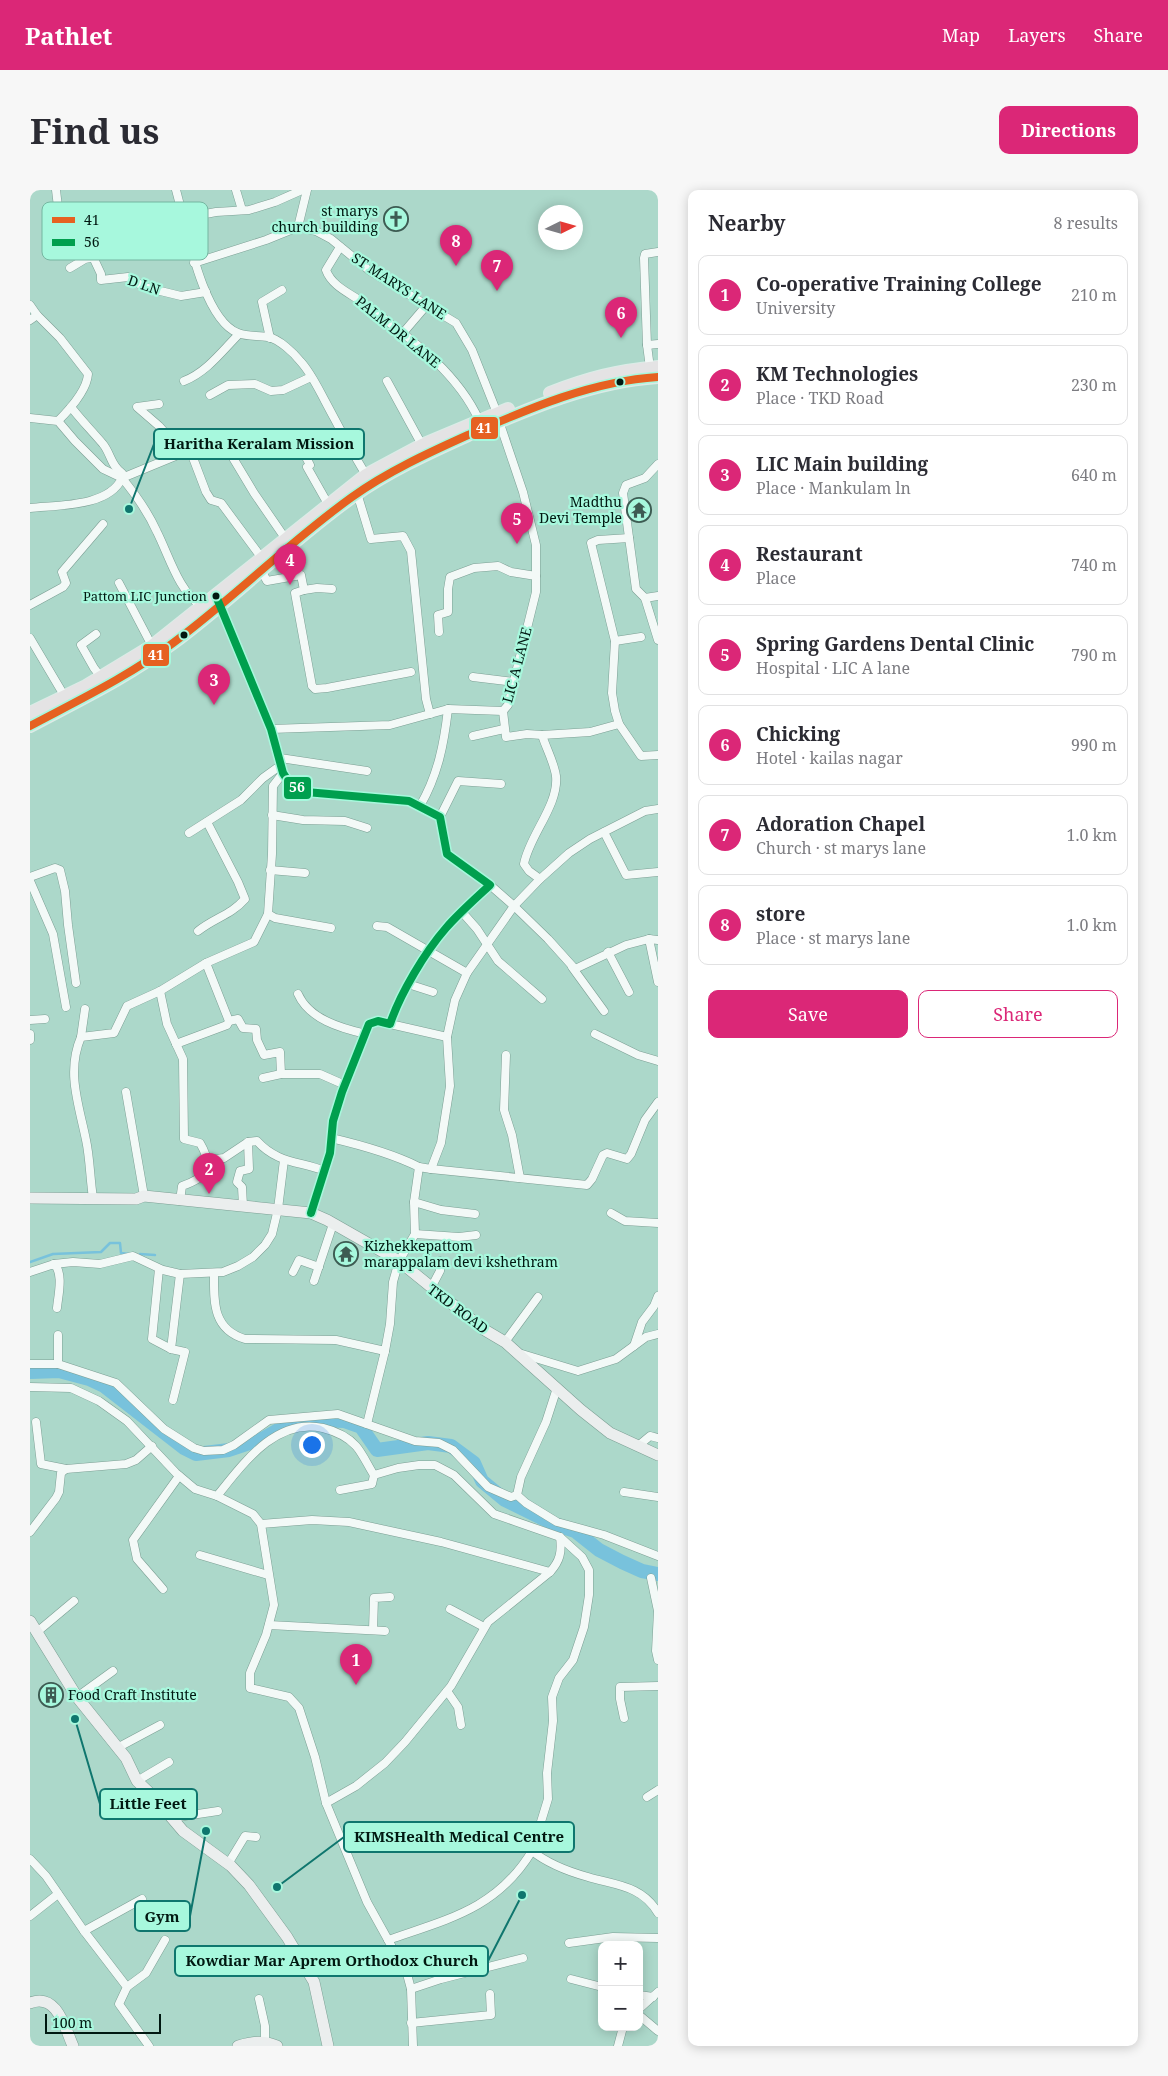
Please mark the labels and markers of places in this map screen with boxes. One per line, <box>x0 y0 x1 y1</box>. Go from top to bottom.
place label: st marys church building <box>271 201 378 236</box>
church icon: st marys church building <box>383 206 409 232</box>
pin: 8 <box>440 225 472 266</box>
pin: 7 <box>481 250 513 291</box>
pin: 6 <box>605 297 637 338</box>
unlabelled marker <box>615 377 625 387</box>
callout: Haritha Keralam Mission <box>154 429 364 459</box>
place label: Madthu Devi Temple <box>539 492 622 527</box>
temple icon: Madthu Devi Temple <box>626 497 652 523</box>
pin: 5 <box>501 503 533 544</box>
pin: 4 <box>274 544 306 585</box>
place label: Pattom LIC Junction <box>83 587 208 605</box>
marker: Pattom LIC Junction <box>211 591 221 601</box>
unlabelled marker <box>179 630 189 640</box>
pin: 3 <box>198 664 230 705</box>
pin: 2 <box>193 1153 225 1194</box>
place label: Kizhekkepattom marappalam devi kshethram <box>364 1236 558 1271</box>
temple icon: Kizhekkepattom marappalam devi kshethram <box>333 1241 359 1267</box>
pin: 1 <box>340 1644 372 1685</box>
building icon: Food Craft Institute <box>38 1682 64 1708</box>
place label: Food Craft Institute <box>68 1685 197 1704</box>
callout: Little Feet <box>100 1789 197 1819</box>
callout: KIMSHealth Medical Centre <box>344 1822 574 1852</box>
callout: Gym <box>135 1901 190 1931</box>
callout: Kowdiar Mar Aprem Orthodox Church <box>175 1946 488 1976</box>

